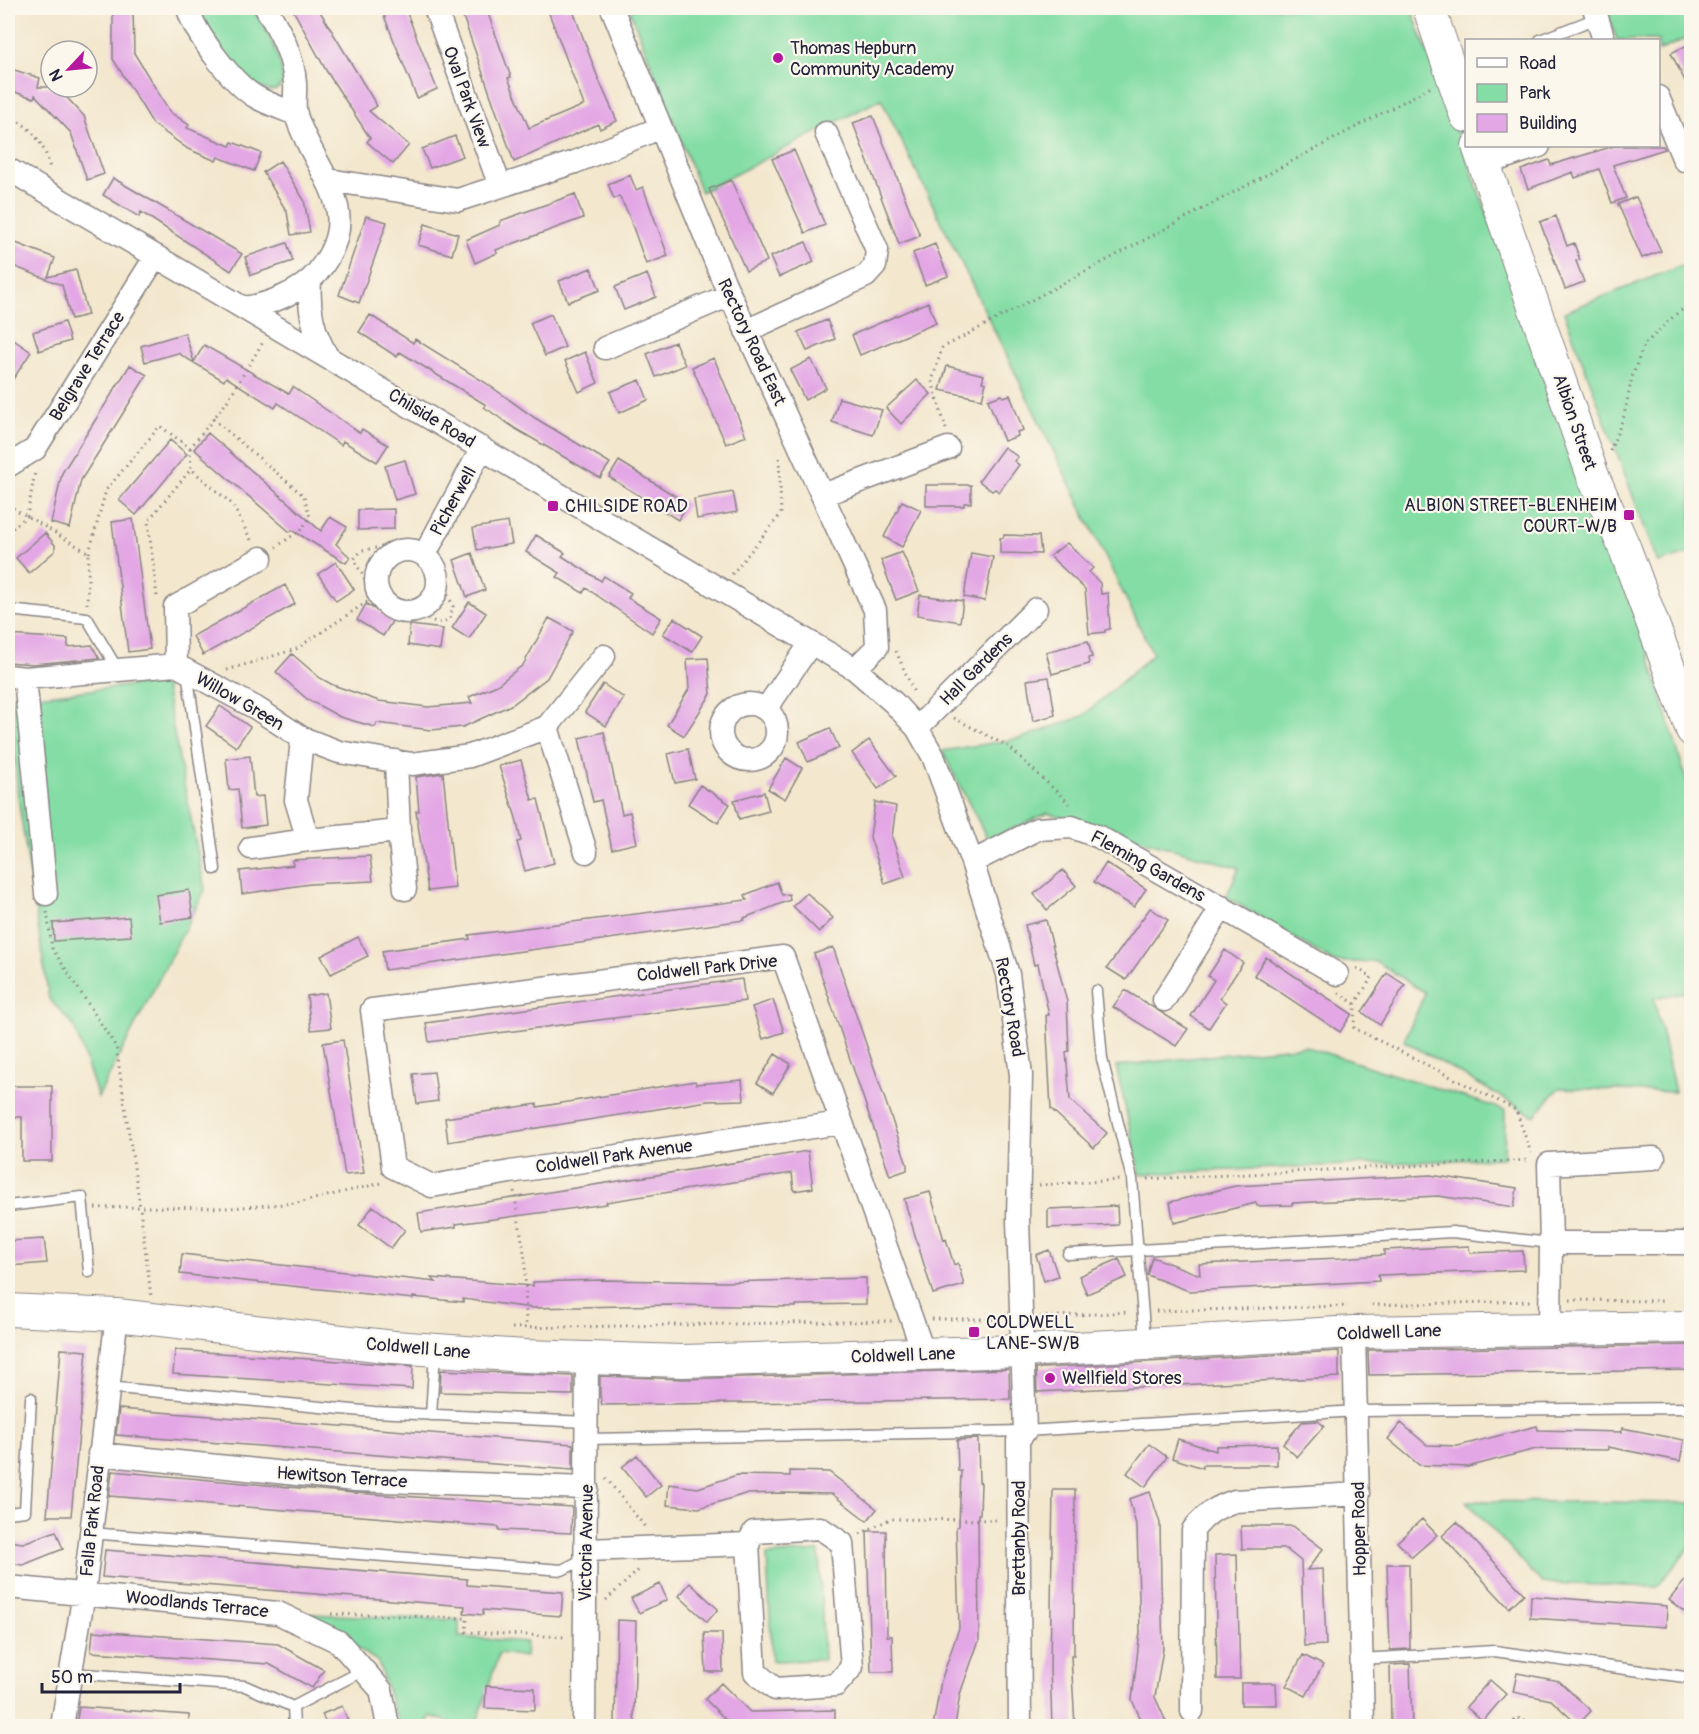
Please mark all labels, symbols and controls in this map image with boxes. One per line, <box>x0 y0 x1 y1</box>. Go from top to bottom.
place label: Thomas Hepburn Community Academy <box>790 37 954 81</box>
north arrow <box>39 39 99 99</box>
legend <box>1465 39 1660 147</box>
street label: Oval Park View <box>438 43 496 151</box>
marker: Thomas Hepburn Community Academy <box>771 51 785 65</box>
text: Road <box>1519 52 1556 75</box>
text: N <box>45 66 68 84</box>
text: Park <box>1519 82 1551 105</box>
text: Building <box>1519 112 1577 135</box>
street label: Rectory Road East <box>712 275 791 410</box>
street label: Belgrave Terrace <box>45 307 130 425</box>
street label: Albion Street <box>1547 371 1602 474</box>
street label: Chilside Road <box>384 383 479 453</box>
street label: Picherwell <box>425 463 482 540</box>
place label: ALBION STREET-BLENHEIM COURT-W/B <box>1404 494 1617 538</box>
place label: CHILSIDE ROAD <box>565 495 688 518</box>
marker: CHILSIDE ROAD <box>546 499 560 513</box>
marker: ALBION STREET-BLENHEIM COURT-W/B <box>1622 508 1636 522</box>
street label: Hall Gardens <box>935 628 1018 711</box>
street label: Willow Green <box>191 667 288 736</box>
street label: Fleming Gardens <box>1086 825 1209 907</box>
street label: Coldwell Park Drive <box>636 950 779 987</box>
street label: Rectory Road <box>989 956 1030 1059</box>
street label: Coldwell Park Avenue <box>534 1134 694 1179</box>
place label: COLDWELL LANE-SW/B <box>986 1311 1080 1355</box>
street label: Coldwell Lane <box>1336 1319 1442 1346</box>
marker: COLDWELL LANE-SW/B <box>967 1325 981 1339</box>
street label: Coldwell Lane <box>365 1332 471 1365</box>
street label: Coldwell Lane <box>850 1342 956 1369</box>
place label: Wellfield Stores <box>1062 1367 1182 1390</box>
marker: Wellfield Stores <box>1043 1371 1057 1385</box>
street label: Hewitson Terrace <box>276 1461 408 1494</box>
street label: Falla Park Road <box>75 1464 110 1578</box>
street label: Brettanby Road <box>1008 1480 1031 1596</box>
street label: Hopper Road <box>1347 1481 1372 1577</box>
street label: Victoria Avenue <box>574 1484 599 1602</box>
street label: Woodlands Terrace <box>124 1586 270 1623</box>
scale bar <box>42 1656 180 1694</box>
text: 50 m <box>51 1666 93 1689</box>

